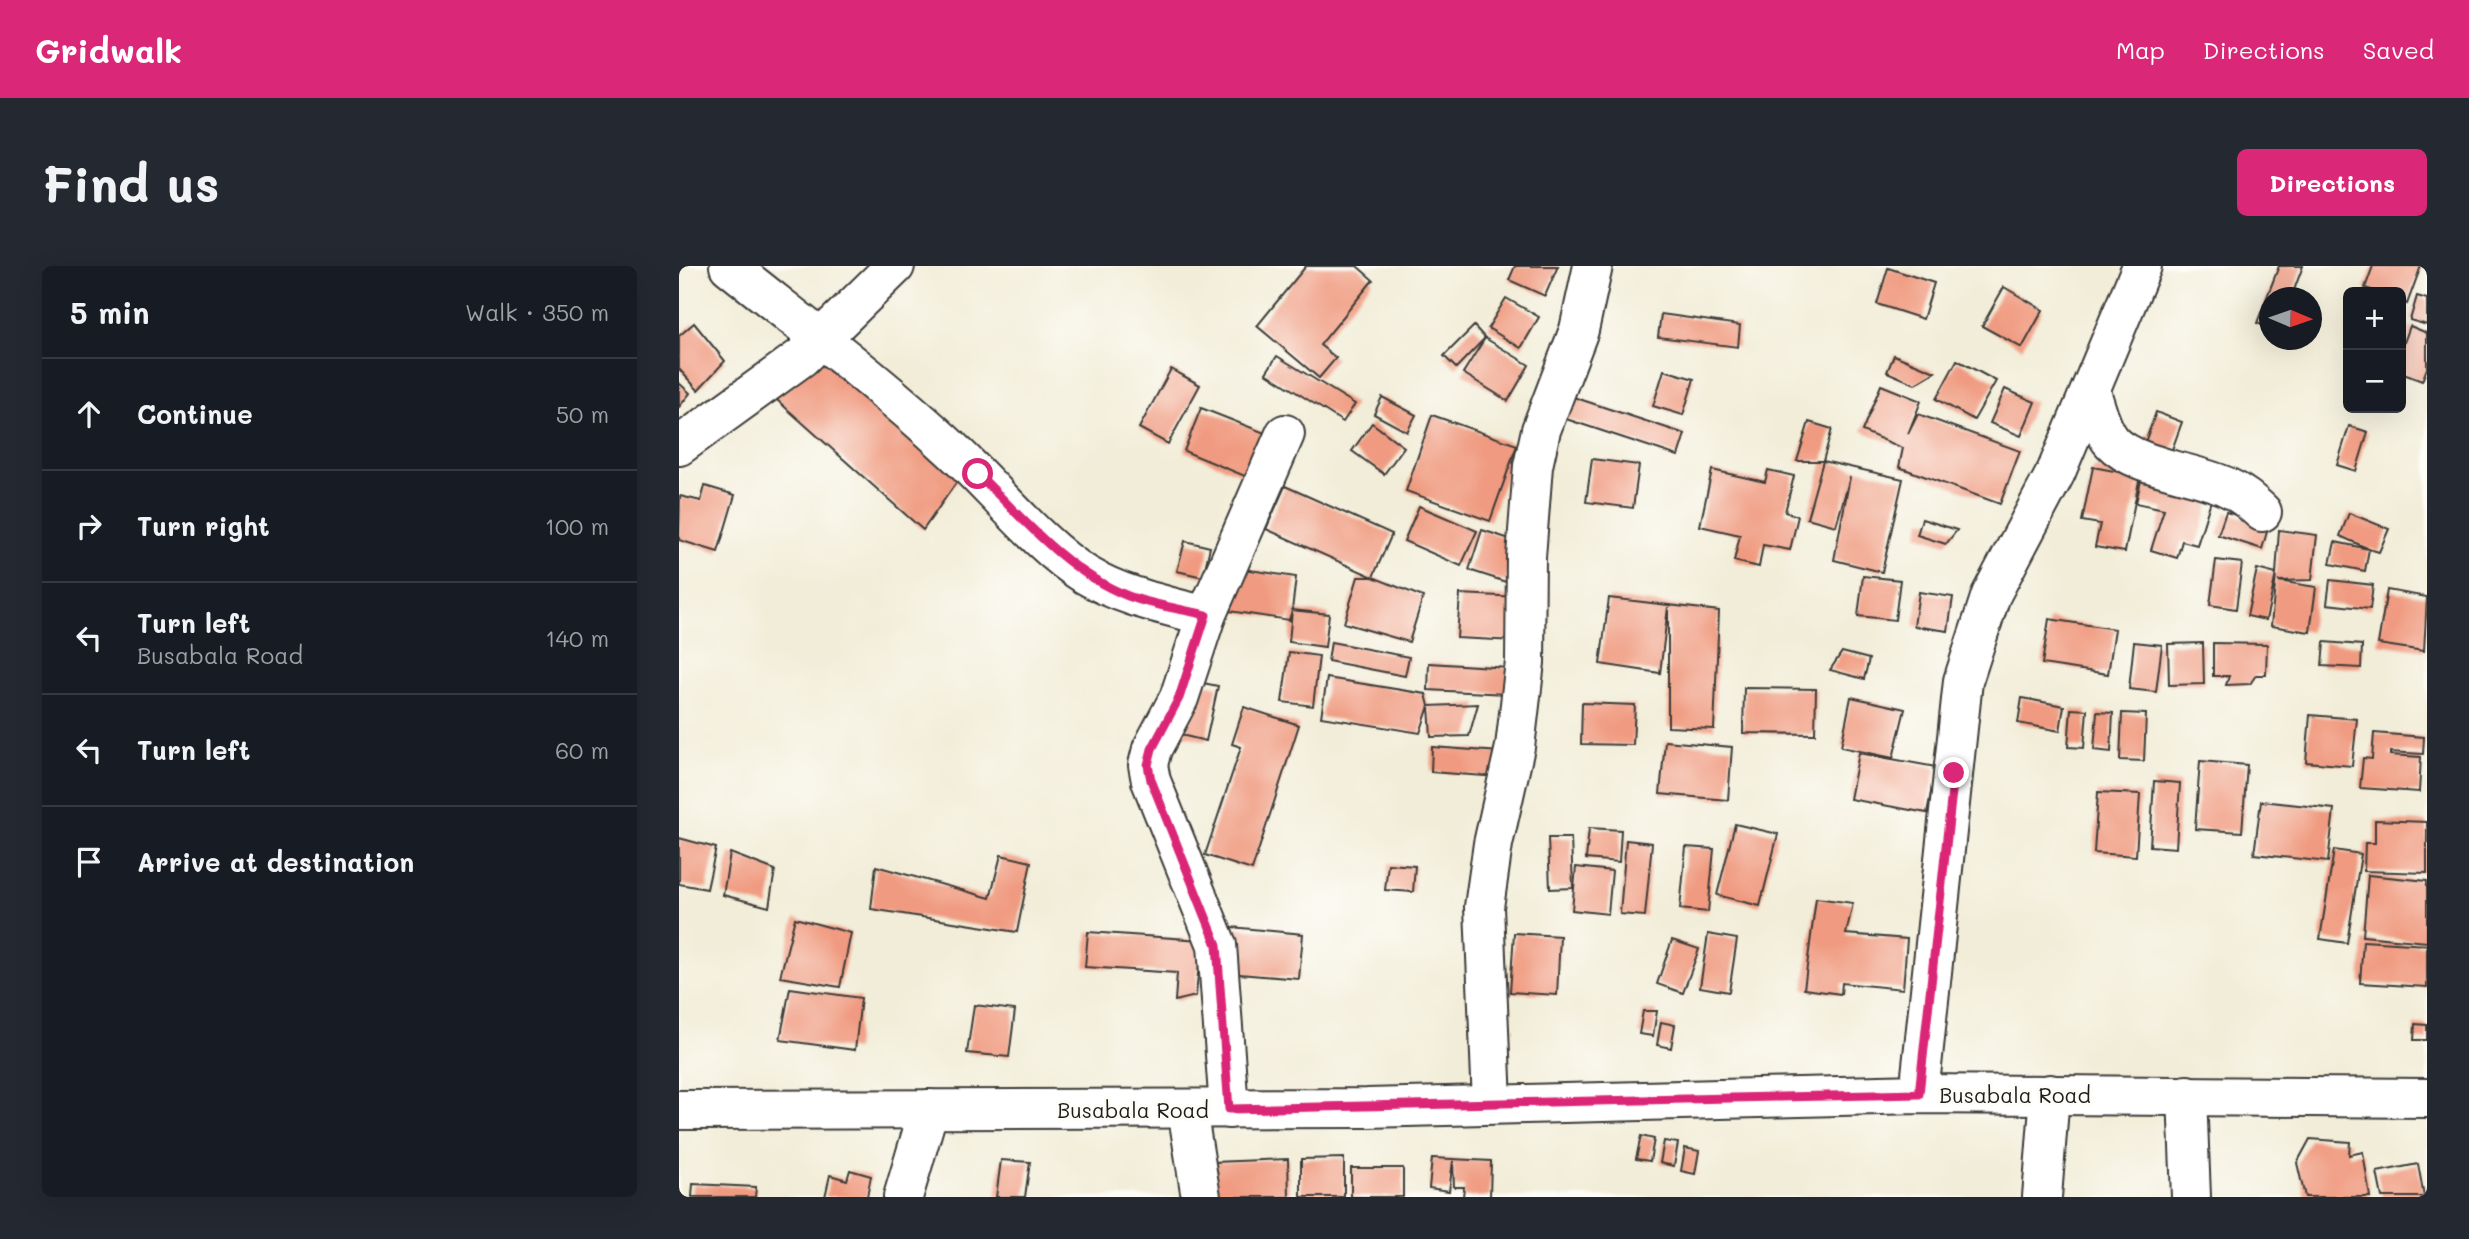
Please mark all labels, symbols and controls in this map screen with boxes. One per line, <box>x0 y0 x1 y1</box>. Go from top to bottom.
text: Gridwalk <box>35 28 182 71</box>
text: Map <box>2116 34 2165 65</box>
text: Directions <box>2203 34 2325 65</box>
text: Saved <box>2363 34 2434 65</box>
button: Directions <box>2237 149 2427 216</box>
text: Find us <box>42 151 220 214</box>
north arrow <box>2259 287 2322 350</box>
map controls <box>2343 287 2406 413</box>
button: + <box>2343 287 2406 350</box>
text: 5 min <box>70 292 150 332</box>
text: Walk · 350 m <box>465 297 609 327</box>
button: − <box>2343 350 2406 413</box>
icon: ahead <box>70 395 108 433</box>
text: Continue <box>137 397 253 431</box>
text: 50 m <box>556 399 609 429</box>
route start <box>962 458 993 489</box>
icon: right <box>70 507 108 545</box>
text: Turn right <box>137 509 270 543</box>
text: 100 m <box>545 511 609 541</box>
text: Turn left <box>137 606 250 640</box>
icon: left <box>70 619 108 657</box>
text: 140 m <box>545 623 609 653</box>
text: Busabala Road <box>137 640 303 670</box>
icon: left <box>70 731 108 769</box>
text: Turn left <box>137 733 250 767</box>
text: 60 m <box>555 735 609 765</box>
route end <box>1938 757 1969 788</box>
icon: arrive <box>70 843 108 881</box>
text: Arrive at destination <box>137 845 414 879</box>
street label: Busabala Road <box>1939 1081 2091 1108</box>
street label: Busabala Road <box>1057 1096 1209 1123</box>

